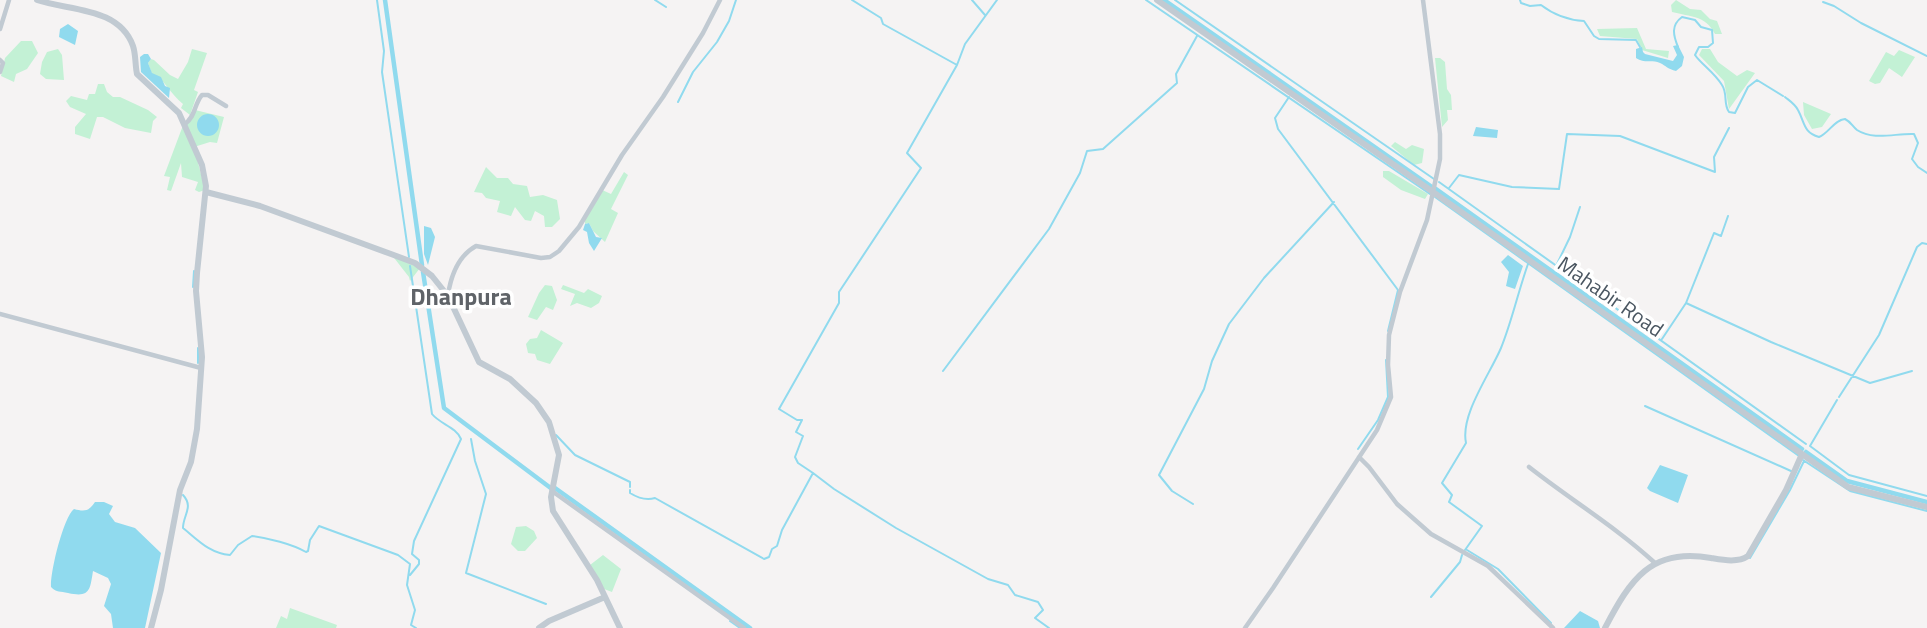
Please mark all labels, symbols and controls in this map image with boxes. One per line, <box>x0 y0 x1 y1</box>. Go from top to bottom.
street label: Mahabir Road <box>1551 248 1671 344</box>
district label: Dhanpura <box>410 278 512 314</box>

